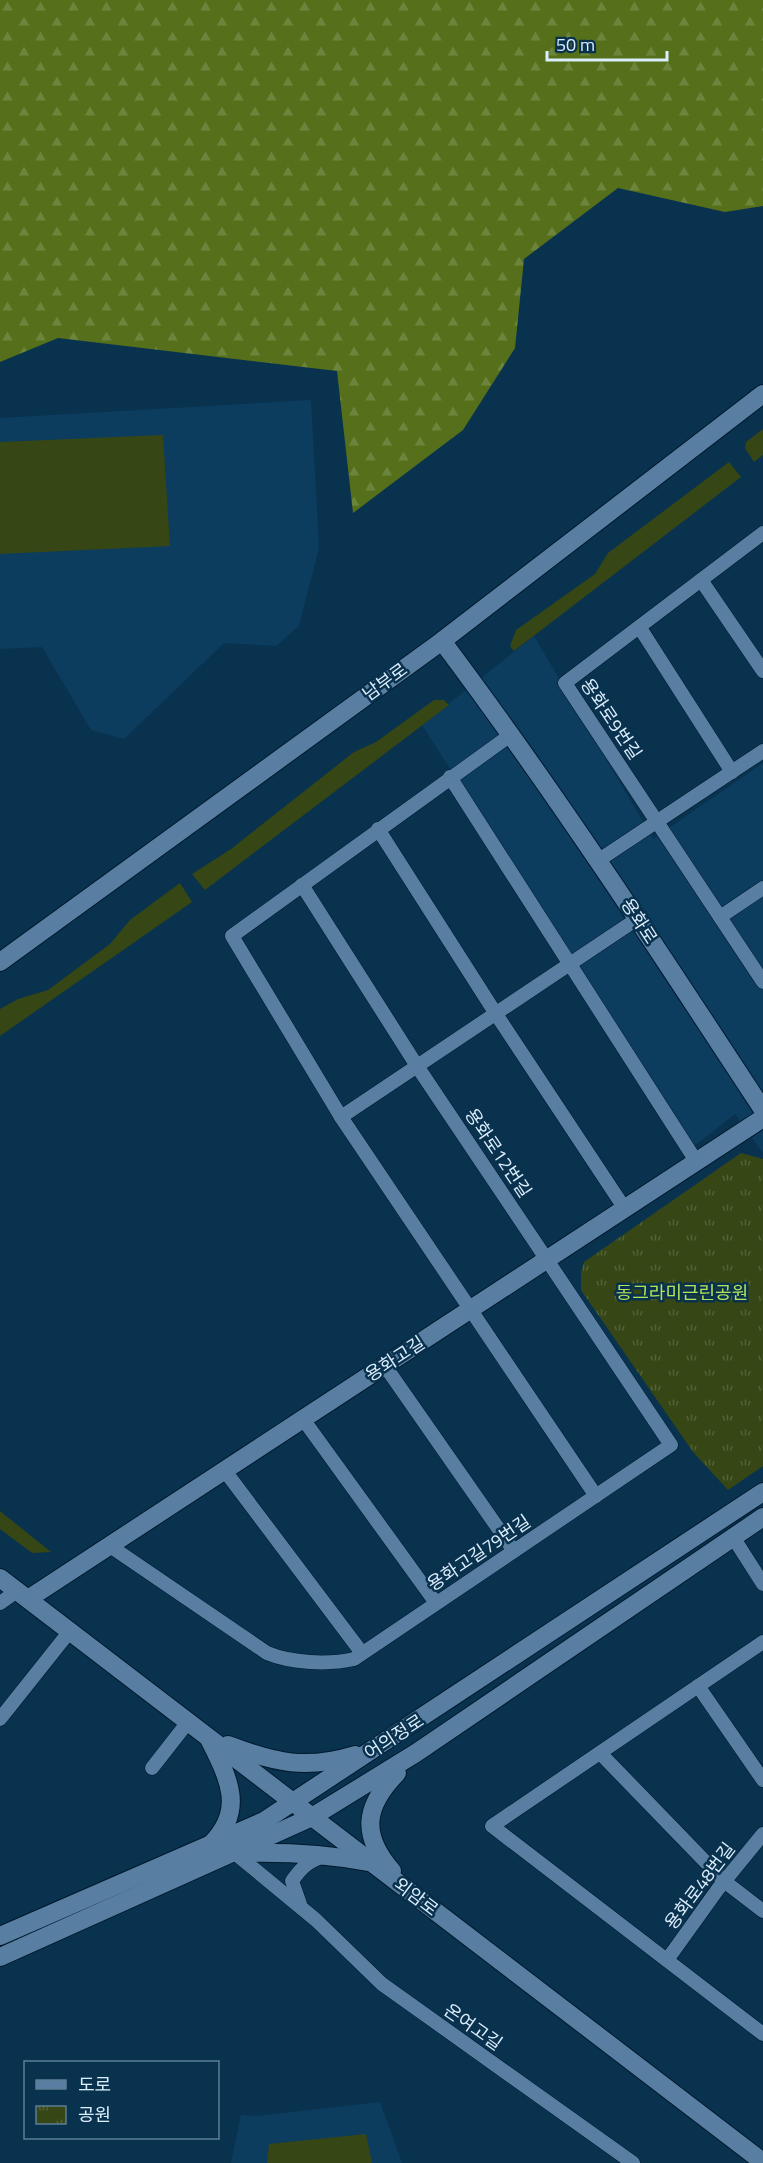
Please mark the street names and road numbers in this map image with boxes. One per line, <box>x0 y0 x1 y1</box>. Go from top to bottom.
street label: 남부로 <box>357 656 413 707</box>
street label: 용화로9번길 <box>574 673 649 765</box>
street label: 용화로 <box>615 893 664 949</box>
street label: 용화로12번길 <box>458 1102 538 1203</box>
street label: 용화고길 <box>360 1329 430 1388</box>
street label: 용화고길79번길 <box>422 1508 536 1597</box>
street label: 어의정로 <box>359 1707 429 1766</box>
street label: 용화로48번길 <box>658 1836 741 1935</box>
street label: 외암로 <box>388 1871 444 1922</box>
street label: 온여고길 <box>438 1997 508 2057</box>

